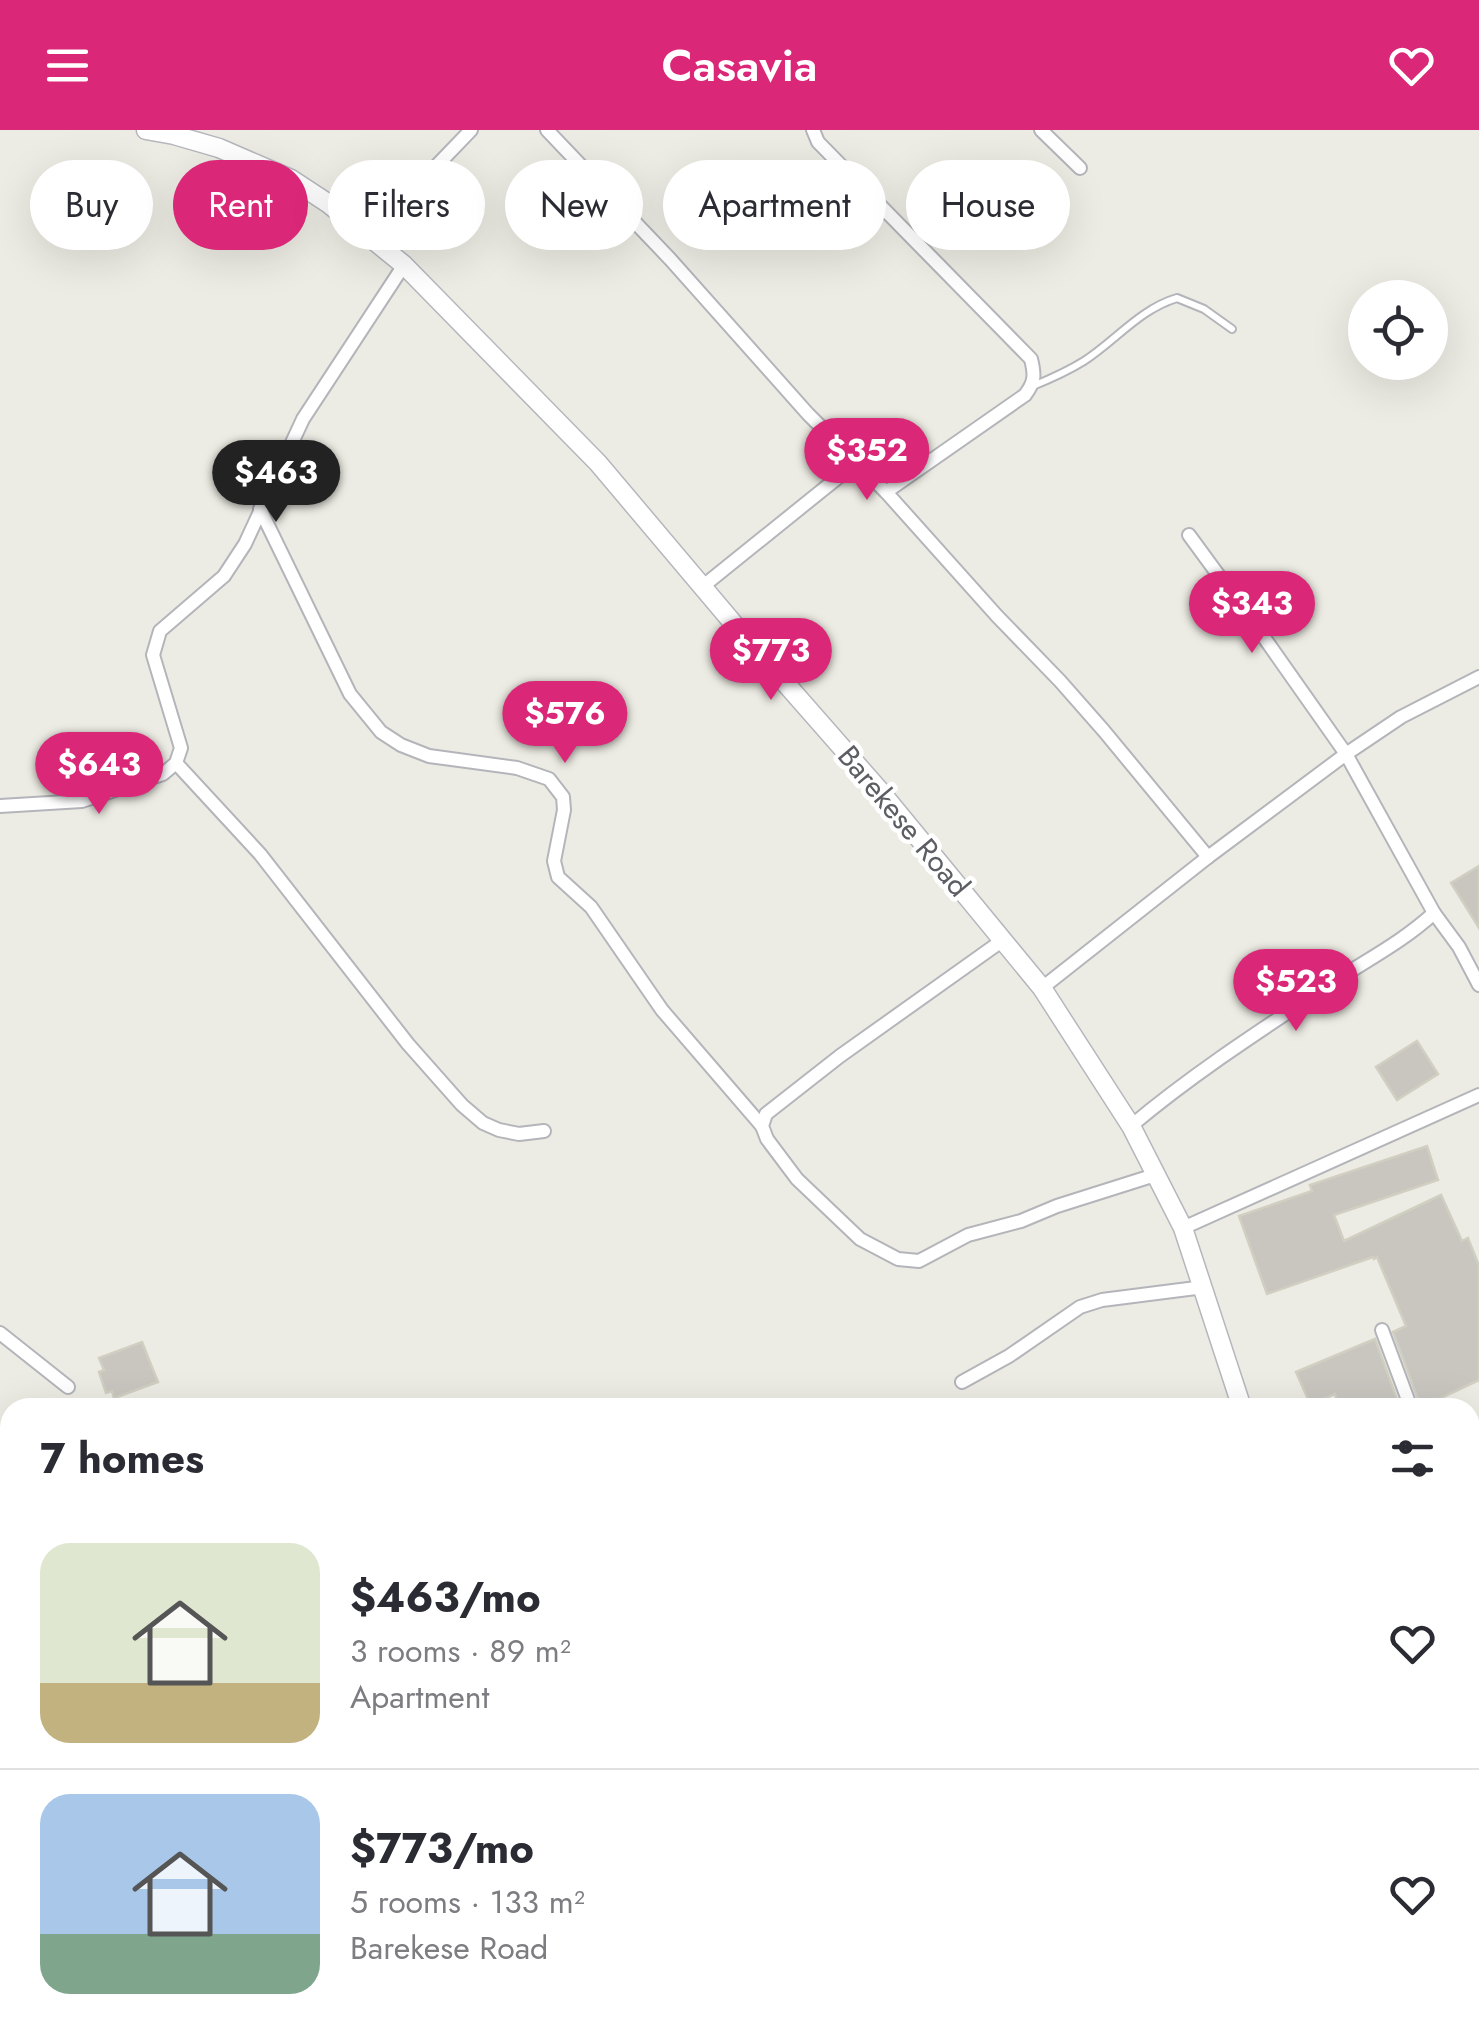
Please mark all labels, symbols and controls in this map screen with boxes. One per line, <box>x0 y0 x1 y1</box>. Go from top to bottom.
text: Casavia <box>662 33 817 98</box>
icon: menu <box>40 38 95 93</box>
icon: heart <box>1384 38 1439 93</box>
chip: Buy <box>30 160 153 250</box>
chip: Rent <box>173 160 308 250</box>
chip: Filters <box>328 160 485 250</box>
chip: New <box>505 160 643 250</box>
chip: Apartment <box>663 160 886 250</box>
chip: House <box>906 160 1070 250</box>
map controls <box>1348 280 1448 380</box>
button: locate <box>1348 280 1448 380</box>
pin: $352 <box>808 418 926 503</box>
text: $352 <box>826 427 908 473</box>
pin: $463 <box>217 440 335 525</box>
text: $463 <box>234 449 318 495</box>
pin: $343 <box>1193 571 1311 656</box>
text: $343 <box>1211 580 1293 626</box>
pin: $773 <box>712 618 830 703</box>
text: $773 <box>732 627 810 673</box>
pin: $576 <box>506 681 624 766</box>
text: $576 <box>524 690 606 736</box>
pin: $643 <box>40 732 158 817</box>
street label: Barekese Road <box>828 736 980 906</box>
text: $643 <box>57 741 141 787</box>
pin: $523 <box>1237 949 1355 1034</box>
text: $523 <box>1255 958 1337 1004</box>
text: 7 homes <box>40 1428 204 1489</box>
icon: filters <box>1385 1431 1440 1486</box>
text: $463/mo <box>350 1567 541 1628</box>
icon: home <box>120 1583 240 1703</box>
icon: heart <box>1385 1616 1440 1671</box>
text: 3 rooms · 89 m² <box>350 1628 571 1674</box>
text: Apartment <box>350 1674 489 1720</box>
text: $773/mo <box>350 1818 534 1879</box>
icon: home <box>120 1834 240 1954</box>
icon: heart <box>1385 1867 1440 1922</box>
text: 5 rooms · 133 m² <box>350 1879 585 1925</box>
text: Barekese Road <box>350 1925 548 1971</box>

